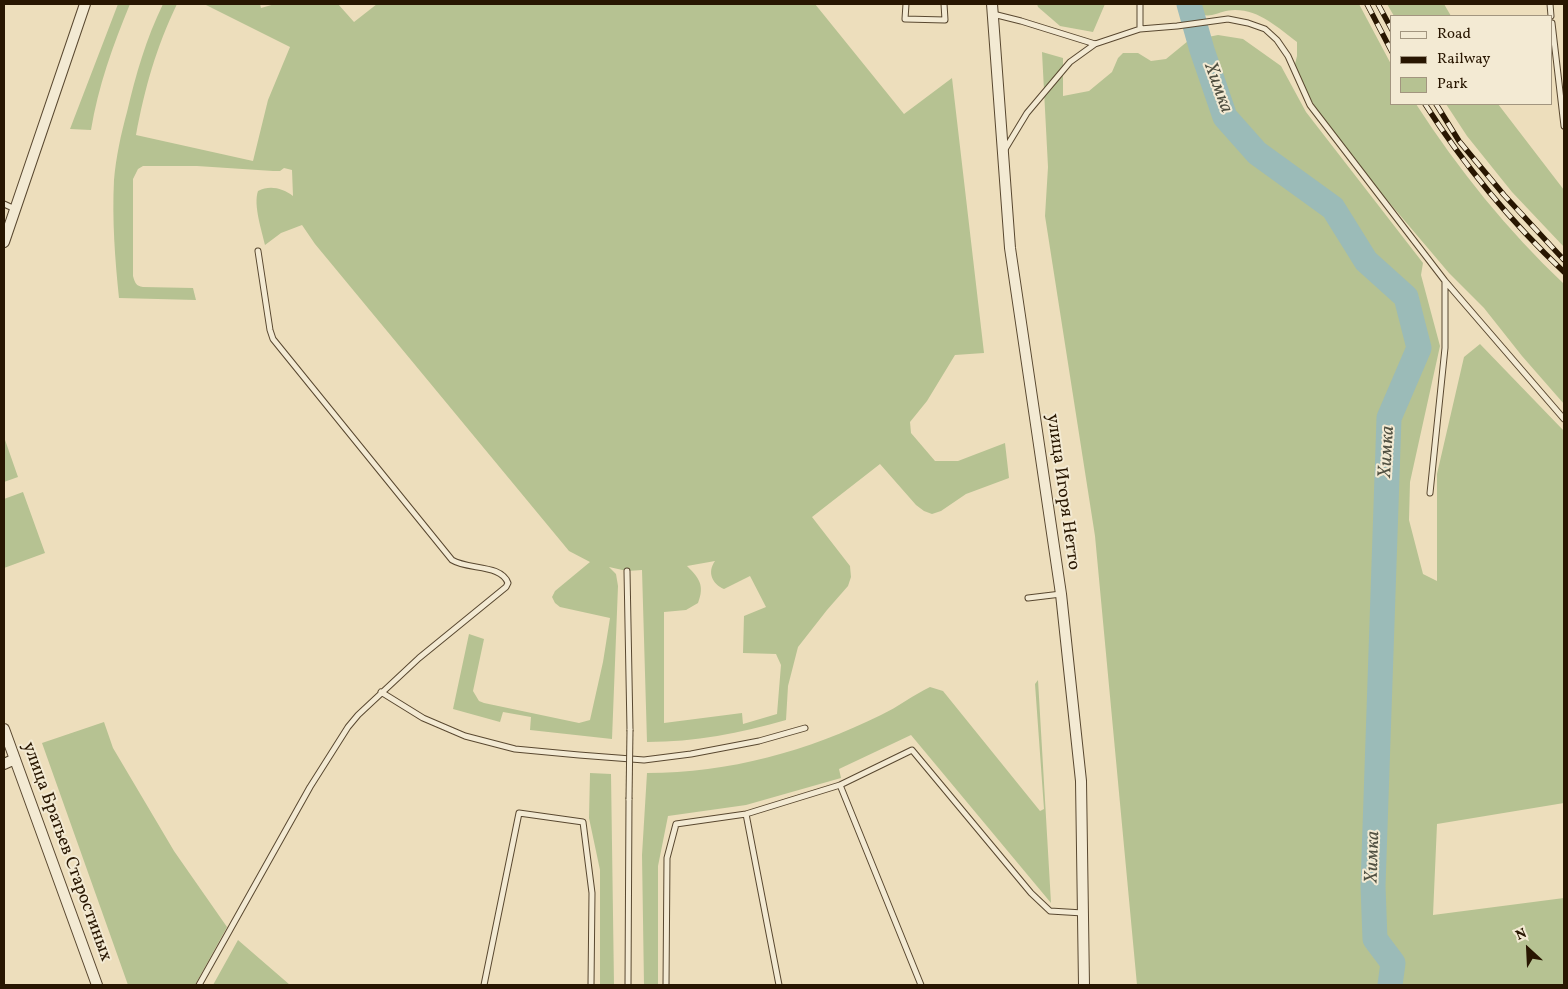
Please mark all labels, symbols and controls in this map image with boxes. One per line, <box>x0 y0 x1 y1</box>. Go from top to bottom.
legend <box>1390 15 1553 105</box>
text: Road <box>1437 24 1471 45</box>
text: Railway <box>1437 49 1490 70</box>
water label: Химка <box>1197 60 1237 116</box>
text: Park <box>1437 74 1468 95</box>
street label: улица Игоря Нетто <box>1040 413 1084 571</box>
water label: Химка <box>1375 425 1401 479</box>
street label: улица Братьев Старостиных <box>16 739 116 965</box>
water label: Химка <box>1362 831 1386 883</box>
north arrow <box>1503 924 1553 974</box>
text: N <box>1513 924 1530 946</box>

